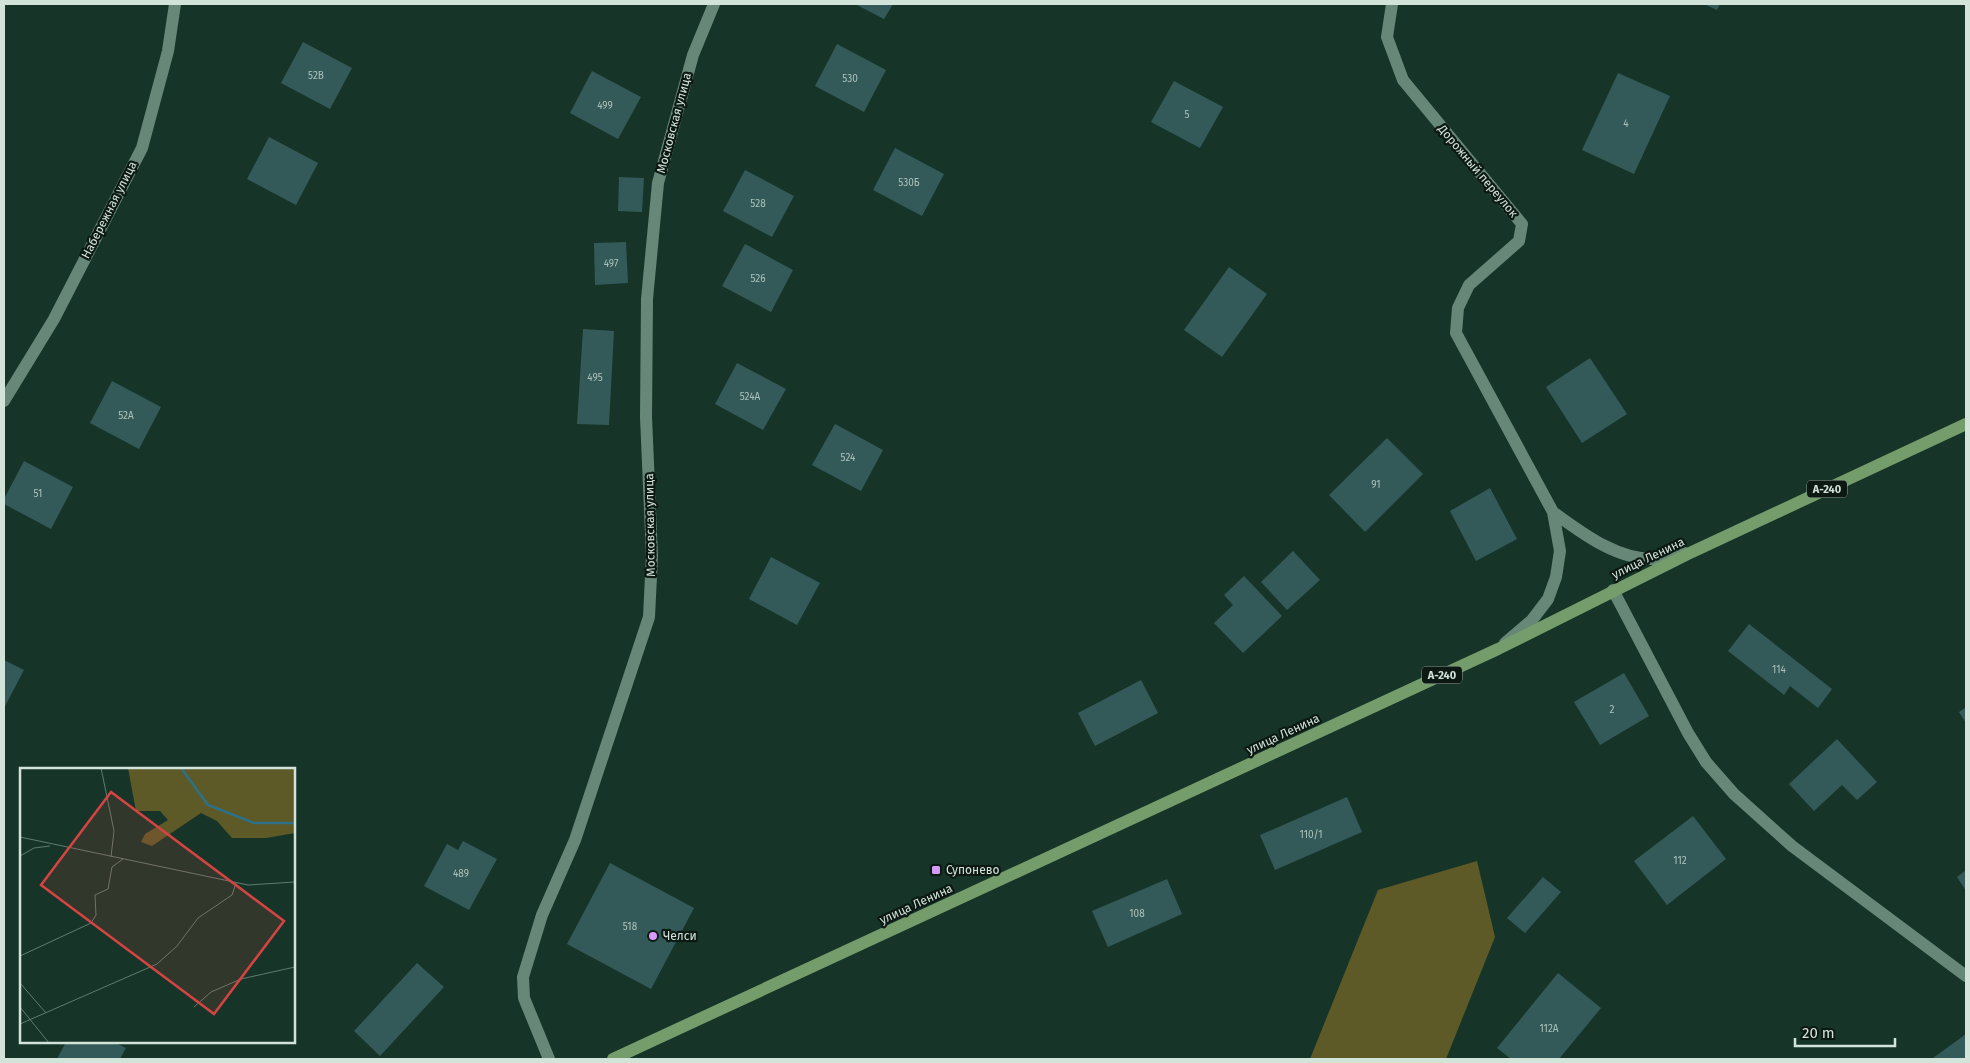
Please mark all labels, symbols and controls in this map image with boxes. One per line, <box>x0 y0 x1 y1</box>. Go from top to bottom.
house number: 52В <box>308 70 324 82</box>
street label: Московская улица <box>654 71 694 175</box>
house number: 530 <box>842 73 858 85</box>
house number: 499 <box>597 100 613 112</box>
house number: 5 <box>1184 109 1190 121</box>
house number: 4 <box>1623 118 1629 130</box>
street label: Дорожный переулок <box>1435 121 1521 221</box>
street label: Набережная улица <box>78 159 140 261</box>
house number: 530Б <box>898 177 920 189</box>
house number: 528 <box>750 198 766 210</box>
house number: 497 <box>604 258 619 270</box>
house number: 526 <box>750 273 766 285</box>
house number: 495 <box>587 372 603 384</box>
house number: 524А <box>740 391 761 403</box>
house number: 52А <box>118 410 134 422</box>
house number: 524 <box>841 452 856 464</box>
street label: Московская улица <box>642 473 658 577</box>
house number: 91 <box>1371 479 1381 491</box>
road number: А-240 <box>1807 480 1847 498</box>
house number: 51 <box>34 488 42 500</box>
street label: улица Ленина <box>1609 534 1687 582</box>
house number: 114 <box>1772 664 1787 676</box>
road number: А-240 <box>1422 666 1462 684</box>
house number: 2 <box>1610 704 1615 716</box>
street label: улица Ленина <box>1244 711 1322 757</box>
inset map <box>20 768 295 1043</box>
house number: 110/1 <box>1299 829 1323 841</box>
house number: 112 <box>1673 855 1687 867</box>
place label: Супонево <box>946 863 1000 877</box>
marker: Супонево <box>930 864 942 876</box>
house number: 489 <box>453 868 469 880</box>
street label: улица Ленина <box>877 881 955 927</box>
house number: 108 <box>1129 908 1145 920</box>
house number: 518 <box>623 921 638 933</box>
place label: Челси <box>663 929 697 943</box>
marker: Челси <box>647 930 659 942</box>
scale bar <box>1795 1016 1895 1048</box>
house number: 112А <box>1539 1023 1559 1035</box>
text: 20 m <box>1802 1024 1835 1042</box>

